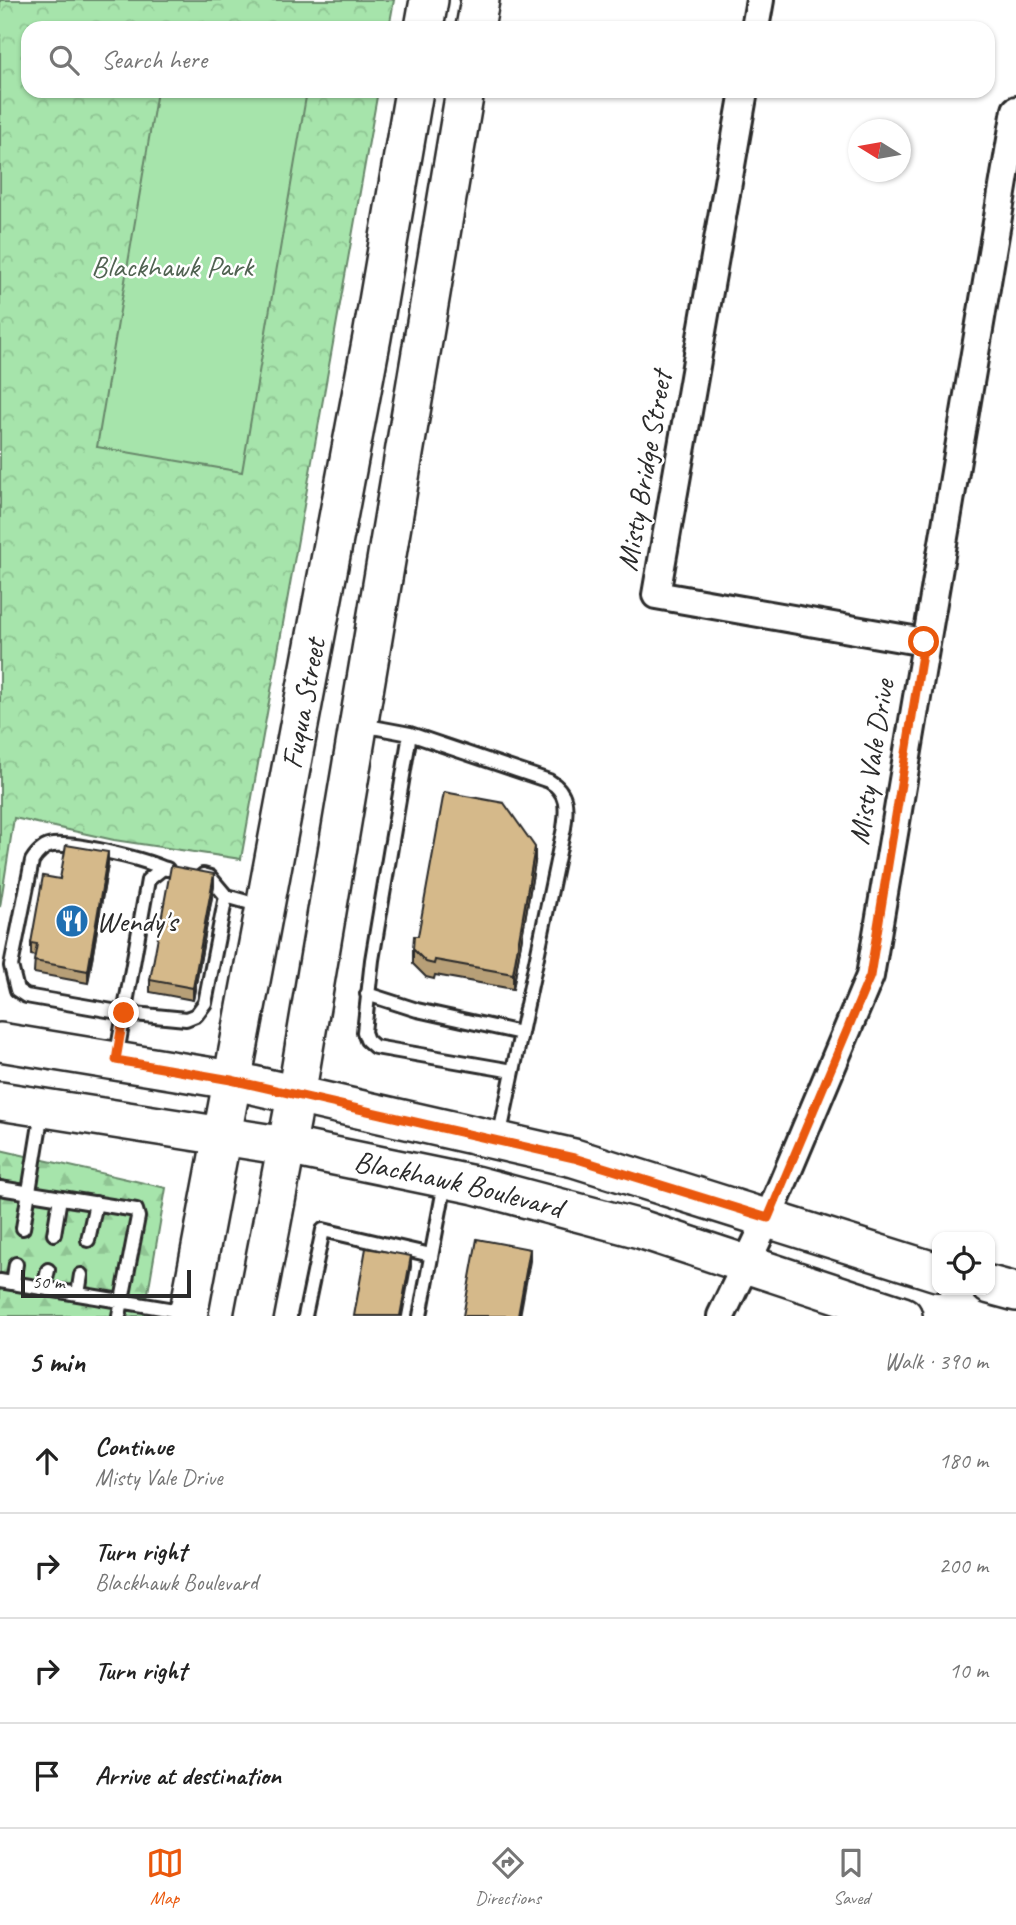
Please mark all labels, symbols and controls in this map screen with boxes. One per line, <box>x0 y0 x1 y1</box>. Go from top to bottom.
search box <box>21 21 995 98</box>
icon: search <box>45 41 83 79</box>
text: Search here <box>101 43 207 76</box>
north arrow <box>848 119 911 182</box>
park label: Blackhawk Park <box>91 247 255 285</box>
street label: Misty Bridge Street <box>608 364 681 574</box>
route start <box>908 626 939 657</box>
street label: Fuqua Street <box>272 633 334 772</box>
street label: Misty Vale Drive <box>839 675 903 847</box>
restaurant icon: Wendy's <box>53 902 91 940</box>
place label: Wendy's <box>96 902 180 940</box>
route end <box>108 997 139 1028</box>
street label: Blackhawk Boulevard <box>351 1142 571 1228</box>
map controls <box>932 1232 995 1295</box>
button: locate <box>932 1232 995 1295</box>
scale bar <box>21 1267 191 1299</box>
text: 50 m <box>32 1270 64 1294</box>
text: 5 min <box>28 1343 85 1381</box>
text: Walk · 390 m <box>884 1347 988 1376</box>
text: Continue <box>95 1430 173 1463</box>
icon: ahead <box>28 1442 66 1480</box>
text: 180 m <box>939 1446 988 1475</box>
text: Misty Vale Drive <box>95 1463 222 1492</box>
text: Turn right <box>95 1535 186 1568</box>
icon: right <box>28 1547 66 1585</box>
text: 200 m <box>939 1551 988 1580</box>
text: Blackhawk Boulevard <box>95 1568 258 1597</box>
icon: right <box>28 1652 66 1690</box>
text: Turn right <box>95 1654 186 1687</box>
text: 10 m <box>949 1656 988 1685</box>
icon: arrive <box>28 1757 66 1795</box>
text: Arrive at destination <box>95 1759 281 1792</box>
tab: Map <box>146 1844 184 1910</box>
tab: Directions <box>475 1844 541 1910</box>
tab: Saved <box>832 1844 870 1910</box>

